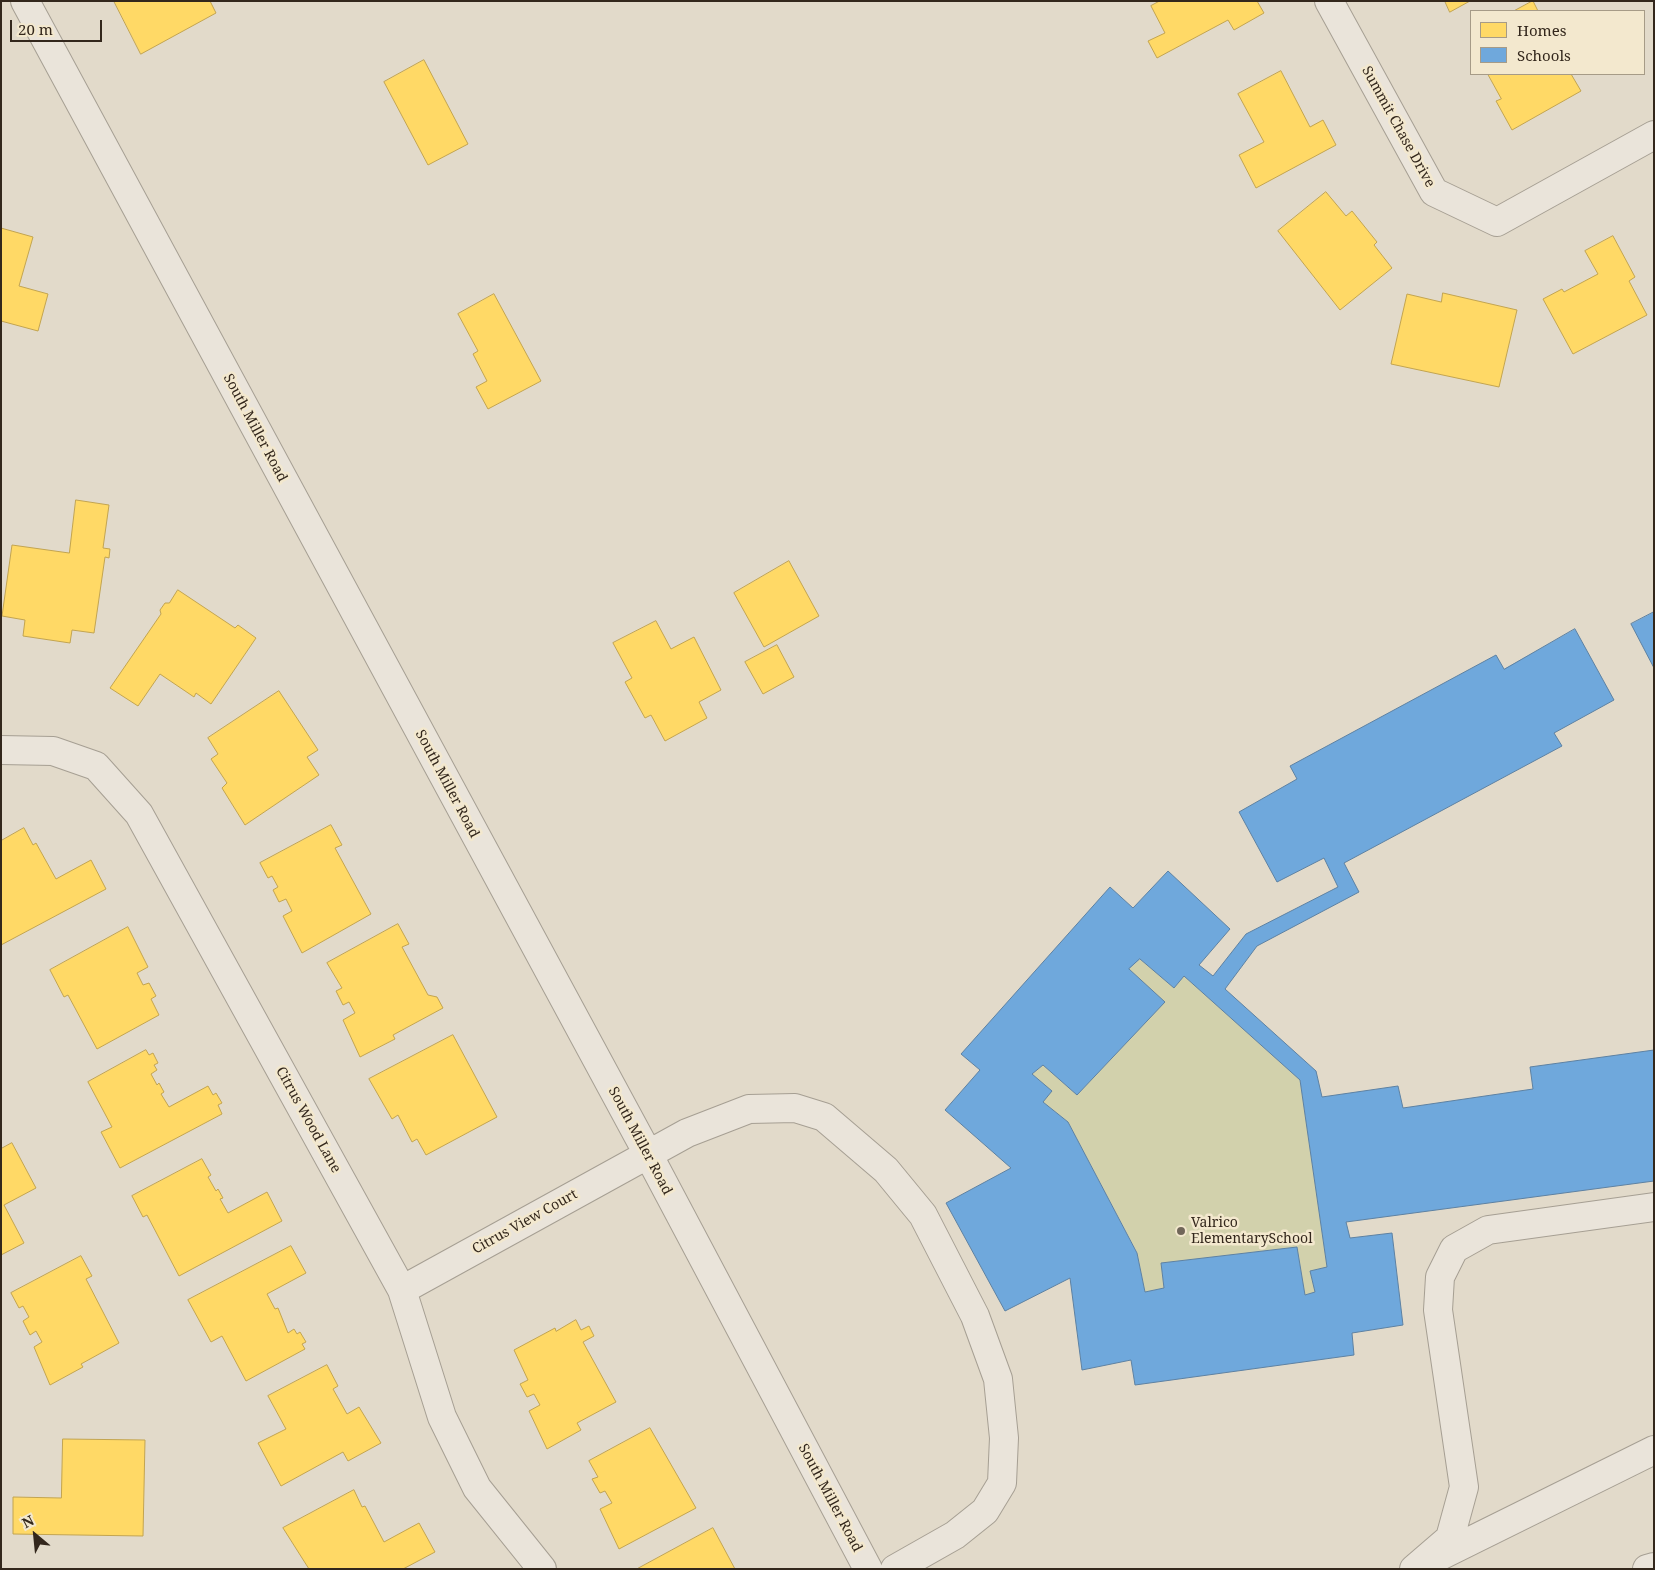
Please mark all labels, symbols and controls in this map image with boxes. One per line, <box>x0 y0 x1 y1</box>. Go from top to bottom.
scale bar <box>12 10 105 42</box>
legend <box>1470 10 1645 75</box>
text: 20 m <box>18 19 53 39</box>
text: Homes <box>1517 20 1567 40</box>
text: Schools <box>1517 45 1571 65</box>
street label: Summit Chase Drive <box>1358 64 1438 190</box>
street label: South Miller Road <box>219 371 291 485</box>
street label: South Miller Road <box>411 727 483 841</box>
street label: Citrus Wood Lane <box>272 1064 344 1176</box>
street label: South Miller Road <box>604 1084 676 1198</box>
street label: Citrus View Court <box>469 1186 581 1258</box>
place label: Valrico ElementarySchool <box>1191 1215 1313 1248</box>
marker: Valrico ElementarySchool <box>1175 1225 1187 1237</box>
street label: South Miller Road <box>794 1441 866 1555</box>
north arrow <box>10 1510 60 1560</box>
text: N <box>18 1510 37 1532</box>

